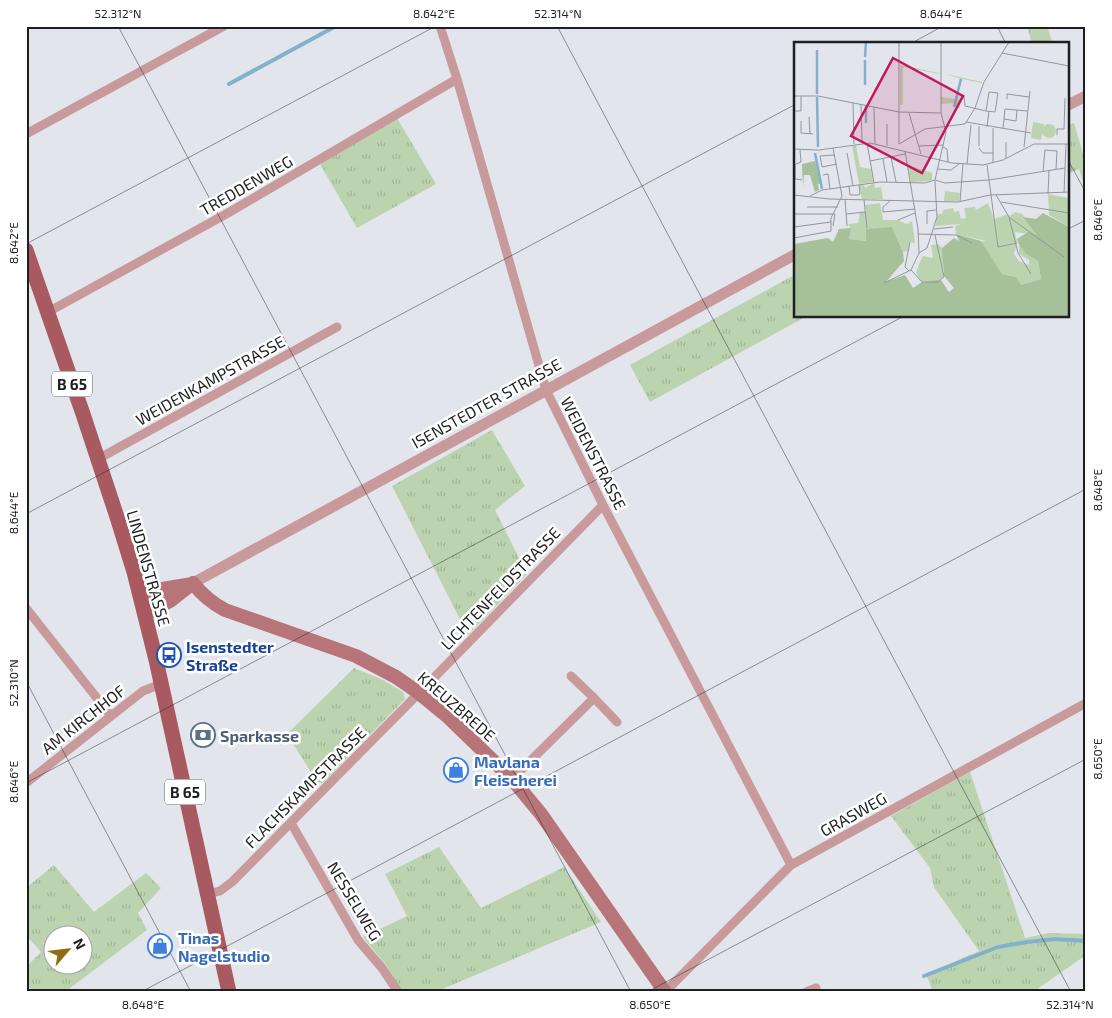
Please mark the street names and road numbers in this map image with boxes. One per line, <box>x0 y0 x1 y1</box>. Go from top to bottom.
street label: TREDDENWEG <box>196 151 296 219</box>
street label: WEIDENKAMPSTRASSE <box>132 331 288 429</box>
street label: ISENSTEDTER STRASSE <box>408 354 564 452</box>
road number: B 65 <box>52 372 92 396</box>
street label: WEIDENSTRASSE <box>557 393 631 513</box>
street label: LINDENSTRASSE <box>123 508 175 628</box>
street label: LICHTENFELDSTRASSE <box>436 523 564 653</box>
street label: KREUZBREDE <box>414 667 500 745</box>
street label: AM KIRCHHOF <box>37 680 129 758</box>
street label: FLACHSKAMPSTRASSE <box>240 722 370 852</box>
road number: B 65 <box>165 780 205 804</box>
street label: GRASWEG <box>816 788 890 840</box>
street label: NESSELWEG <box>324 858 386 944</box>

